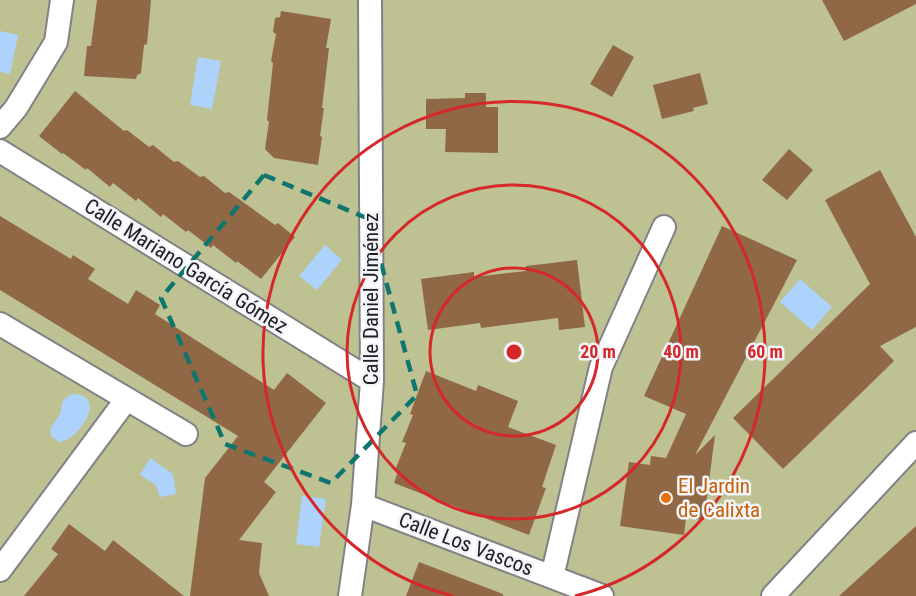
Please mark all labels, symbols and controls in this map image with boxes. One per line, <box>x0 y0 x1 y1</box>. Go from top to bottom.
street label: Calle Mariano García Gómez <box>80 194 292 338</box>
street label: Calle Daniel Jiménez <box>359 213 383 385</box>
text: 20 m <box>580 341 616 362</box>
text: 40 m <box>663 341 699 362</box>
text: 60 m <box>747 341 783 362</box>
centre of rings <box>504 342 524 362</box>
place label: El Jardin de Calixta <box>678 474 760 522</box>
marker: El Jardin de Calixta <box>659 491 673 505</box>
street label: Calle Los Vascos <box>395 507 537 581</box>

